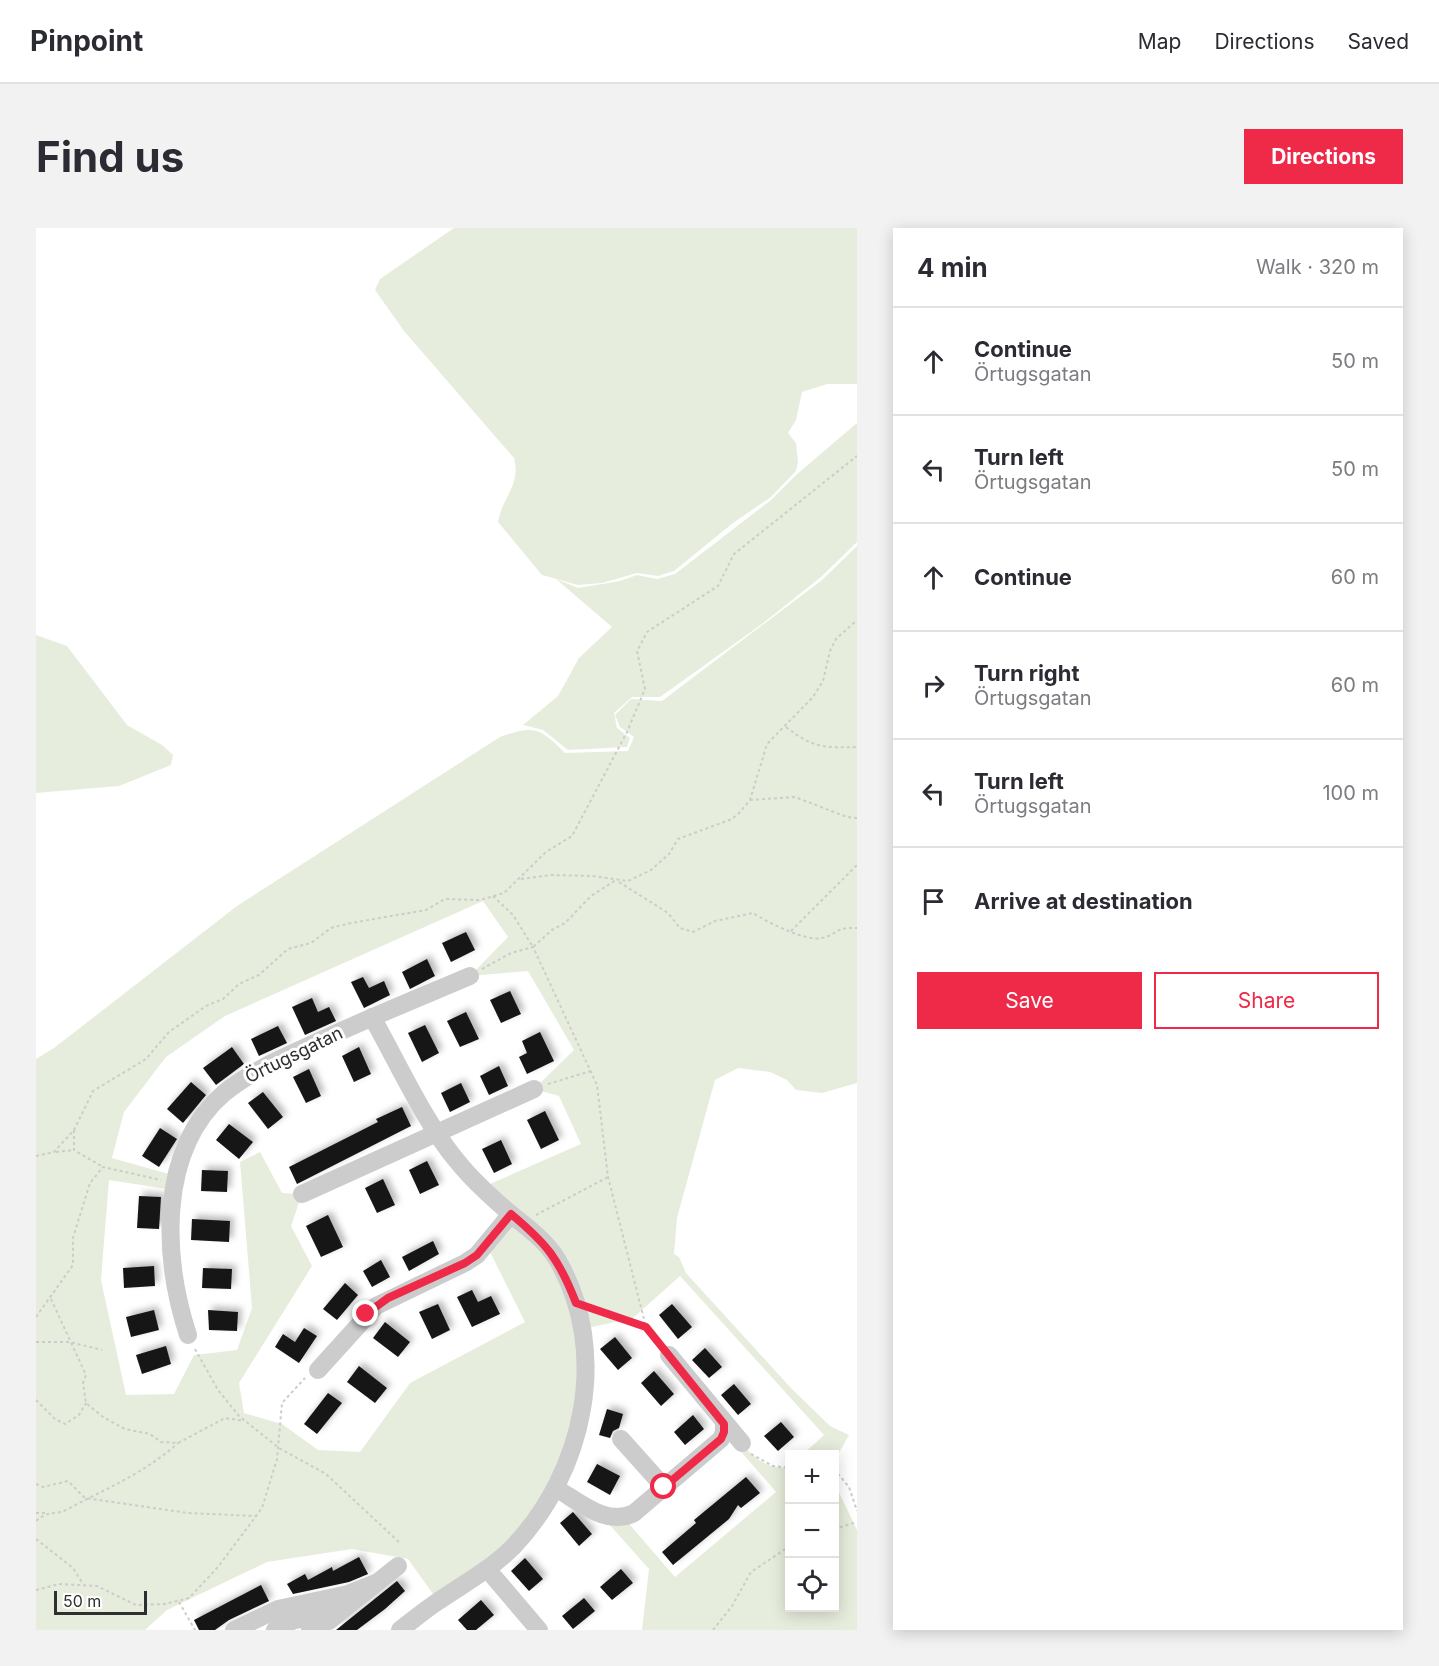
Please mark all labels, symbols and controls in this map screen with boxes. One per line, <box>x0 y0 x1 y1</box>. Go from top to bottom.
text: Pinpoint <box>30 24 143 58</box>
text: Map <box>1138 29 1181 54</box>
text: Directions <box>1214 29 1315 54</box>
text: Saved <box>1348 29 1409 54</box>
button: Directions <box>1244 129 1403 184</box>
text: Find us <box>36 131 184 182</box>
text: 4 min <box>917 252 988 283</box>
text: Walk · 320 m <box>1256 255 1379 279</box>
text: Continue <box>974 336 1072 362</box>
icon: ahead <box>917 345 950 378</box>
text: 50 m <box>1331 349 1379 373</box>
text: Örtugsgatan <box>974 362 1092 386</box>
text: Turn left <box>974 444 1064 470</box>
icon: left <box>917 453 950 486</box>
text: 50 m <box>1331 457 1379 481</box>
text: Örtugsgatan <box>974 470 1092 494</box>
icon: ahead <box>917 561 950 594</box>
text: Continue <box>974 564 1072 590</box>
text: 60 m <box>1331 565 1379 589</box>
text: Turn right <box>974 660 1080 686</box>
icon: right <box>917 669 950 702</box>
text: 60 m <box>1331 673 1379 697</box>
text: Örtugsgatan <box>974 686 1092 710</box>
text: Turn left <box>974 768 1064 794</box>
icon: left <box>917 777 950 810</box>
text: 100 m <box>1322 781 1379 805</box>
text: Örtugsgatan <box>974 794 1092 818</box>
icon: arrive <box>917 885 950 918</box>
text: Arrive at destination <box>974 888 1193 914</box>
button: Save <box>917 972 1142 1029</box>
button: Share <box>1154 972 1379 1029</box>
street label: Örtugsgatan <box>241 1021 346 1087</box>
route end <box>352 1300 378 1326</box>
map controls <box>785 1450 839 1612</box>
button: + <box>785 1450 839 1504</box>
route start <box>650 1473 676 1499</box>
button: − <box>785 1504 839 1558</box>
button: locate <box>785 1558 839 1612</box>
scale bar <box>54 1588 147 1616</box>
text: 50 m <box>63 1591 101 1611</box>

